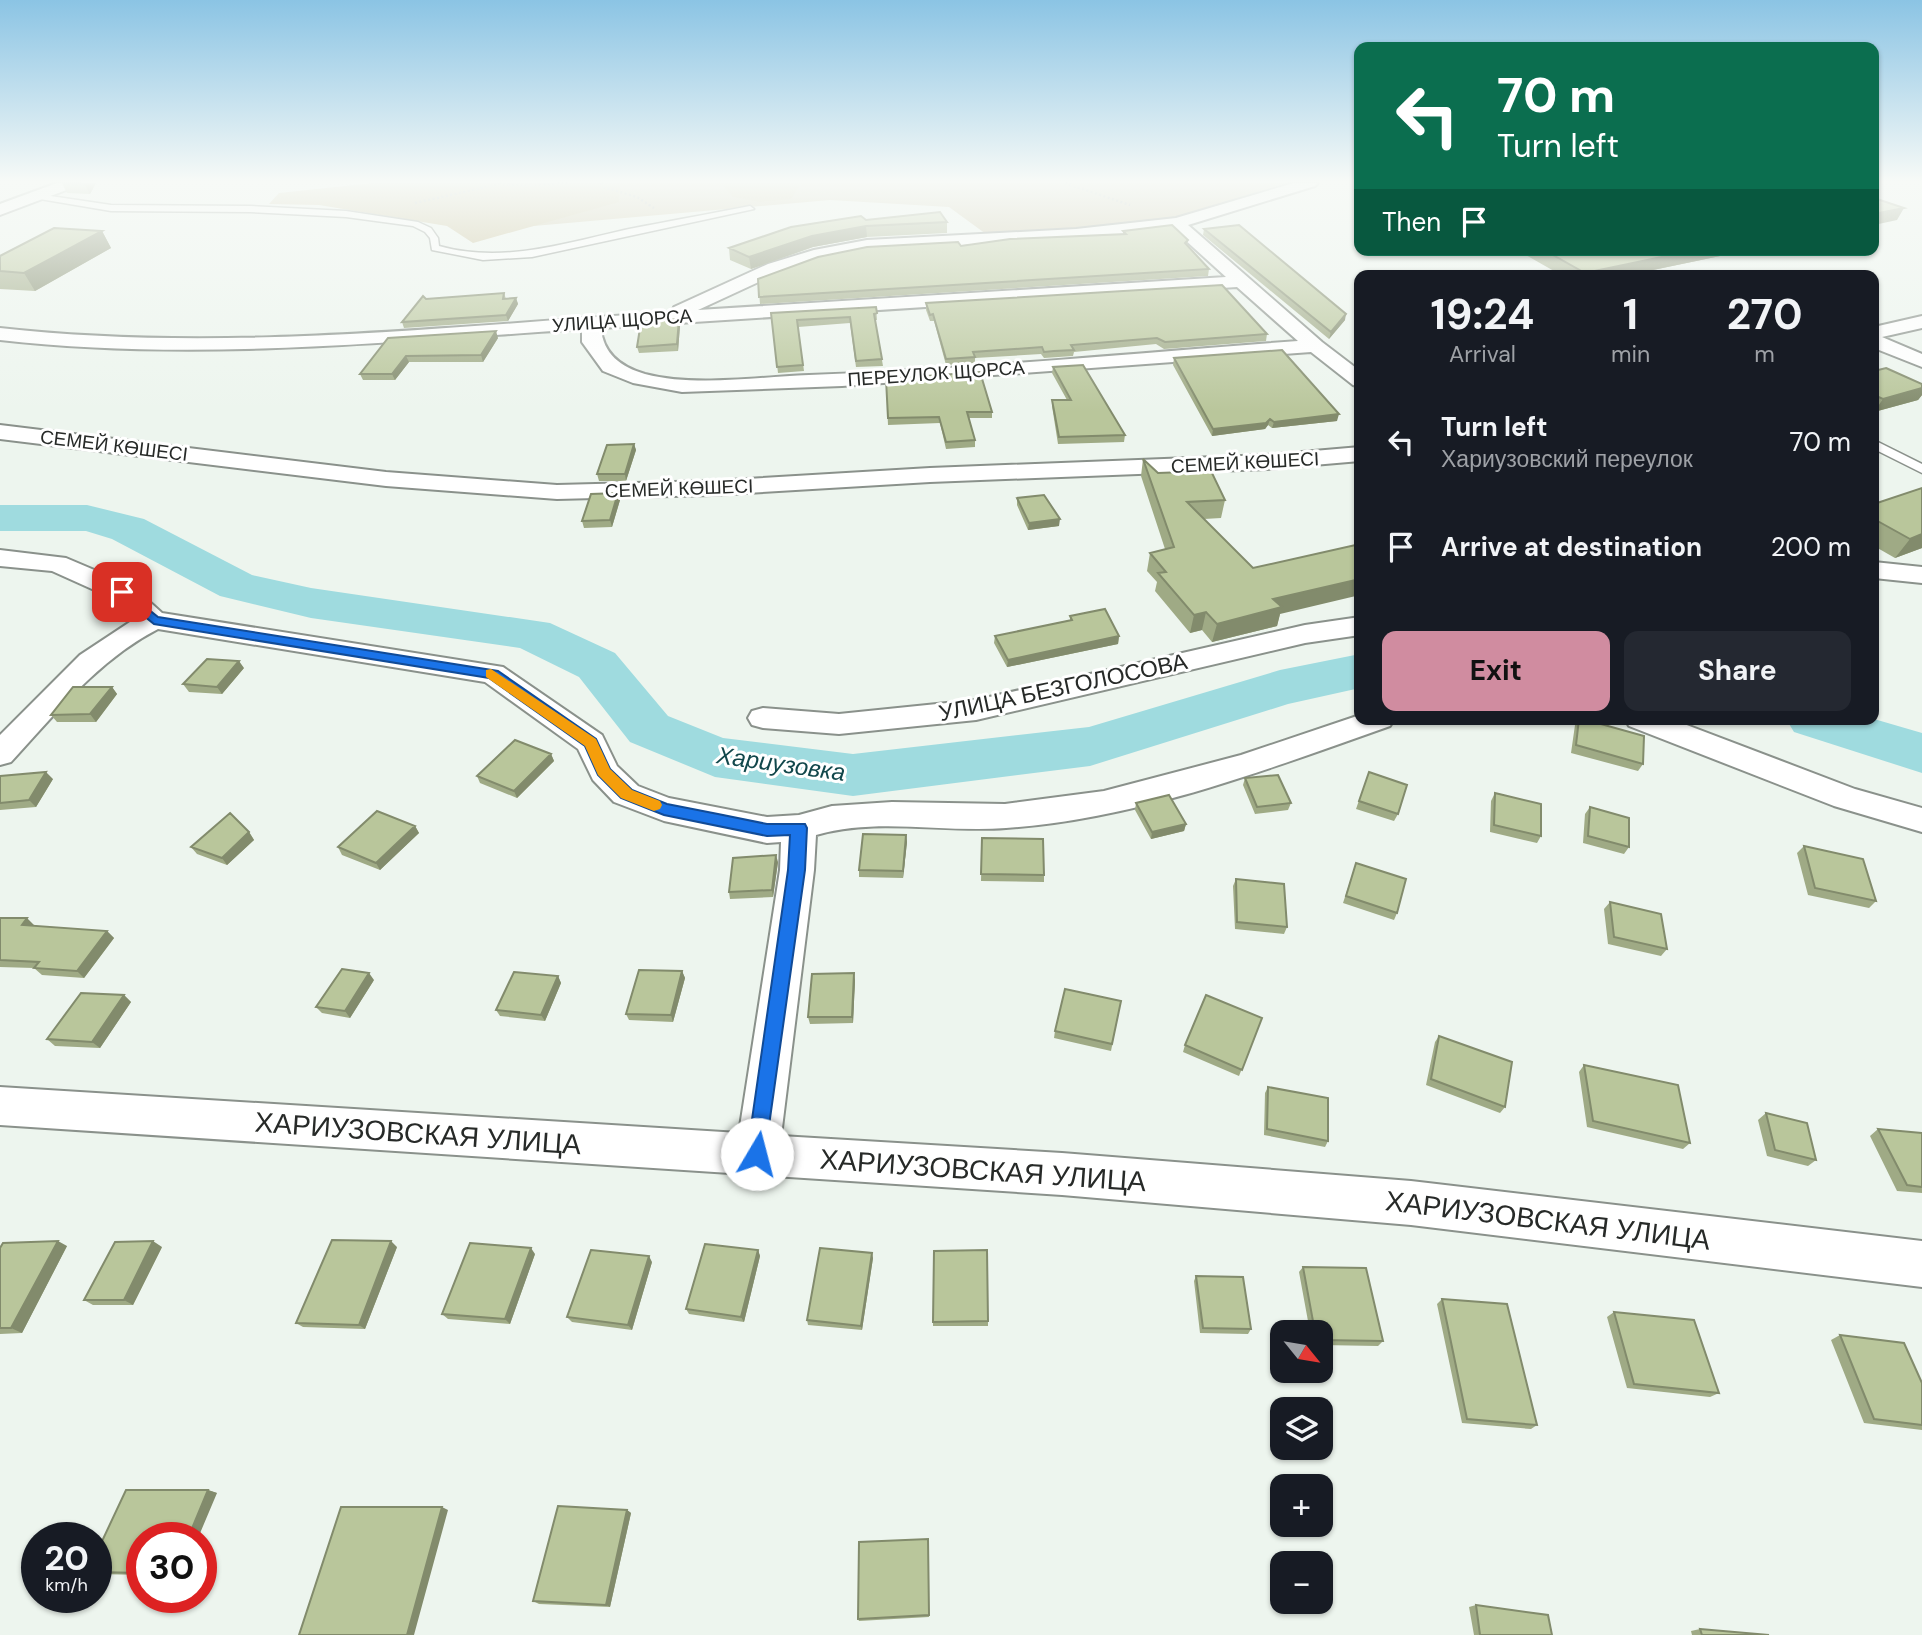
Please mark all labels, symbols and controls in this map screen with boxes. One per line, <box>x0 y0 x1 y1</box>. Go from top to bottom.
text: 70 m <box>1497 63 1615 127</box>
icon: left <box>1382 70 1473 161</box>
text: Turn left <box>1497 125 1619 167</box>
icon: arrive <box>1455 203 1493 241</box>
text: Then <box>1382 205 1441 239</box>
text: 19:24 <box>1431 287 1534 342</box>
text: 1 <box>1623 287 1638 342</box>
text: 270 <box>1727 287 1802 342</box>
street label: УЛИЦА ЩОРСА <box>551 303 693 338</box>
text: Arrival <box>1449 339 1516 369</box>
text: min <box>1611 339 1650 369</box>
text: m <box>1754 339 1775 369</box>
street label: ПЕРЕУЛОК ЩОРСА <box>847 355 1026 392</box>
text: Turn left <box>1441 410 1548 444</box>
icon: left <box>1382 423 1420 461</box>
street label: СЕМЕЙ КӨШЕСІ <box>39 424 189 467</box>
text: 70 m <box>1790 425 1851 459</box>
text: Хариузовский переулок <box>1441 444 1693 474</box>
street label: СЕМЕЙ КӨШЕСІ <box>1170 446 1320 479</box>
street label: СЕМЕЙ КӨШЕСІ <box>604 473 754 504</box>
icon: arrive <box>1382 528 1420 566</box>
text: Arrive at destination <box>1441 530 1702 564</box>
text: 200 m <box>1771 530 1851 564</box>
pin <box>92 562 152 622</box>
icon: arrive <box>103 573 141 611</box>
button: Exit <box>1382 631 1610 711</box>
button: Share <box>1624 631 1851 711</box>
street label: УЛИЦА БЕЗГОЛОСОВА <box>936 646 1191 728</box>
water label: Хариузовка <box>714 739 847 788</box>
street label: ХАРИУЗОВСКАЯ УЛИЦА <box>254 1104 583 1163</box>
position arrow <box>720 1117 794 1191</box>
street label: ХАРИУЗОВСКАЯ УЛИЦА <box>819 1141 1148 1200</box>
street label: ХАРИУЗОВСКАЯ УЛИЦА <box>1383 1182 1713 1259</box>
north arrow <box>1270 1320 1334 1382</box>
map controls <box>1270 1320 1333 1614</box>
button: layers <box>1270 1397 1333 1460</box>
button: + <box>1270 1474 1333 1537</box>
speed limit sign: 30 <box>126 1522 217 1613</box>
text: 20 <box>44 1535 89 1581</box>
button: − <box>1270 1551 1333 1614</box>
text: km/h <box>45 1573 88 1597</box>

